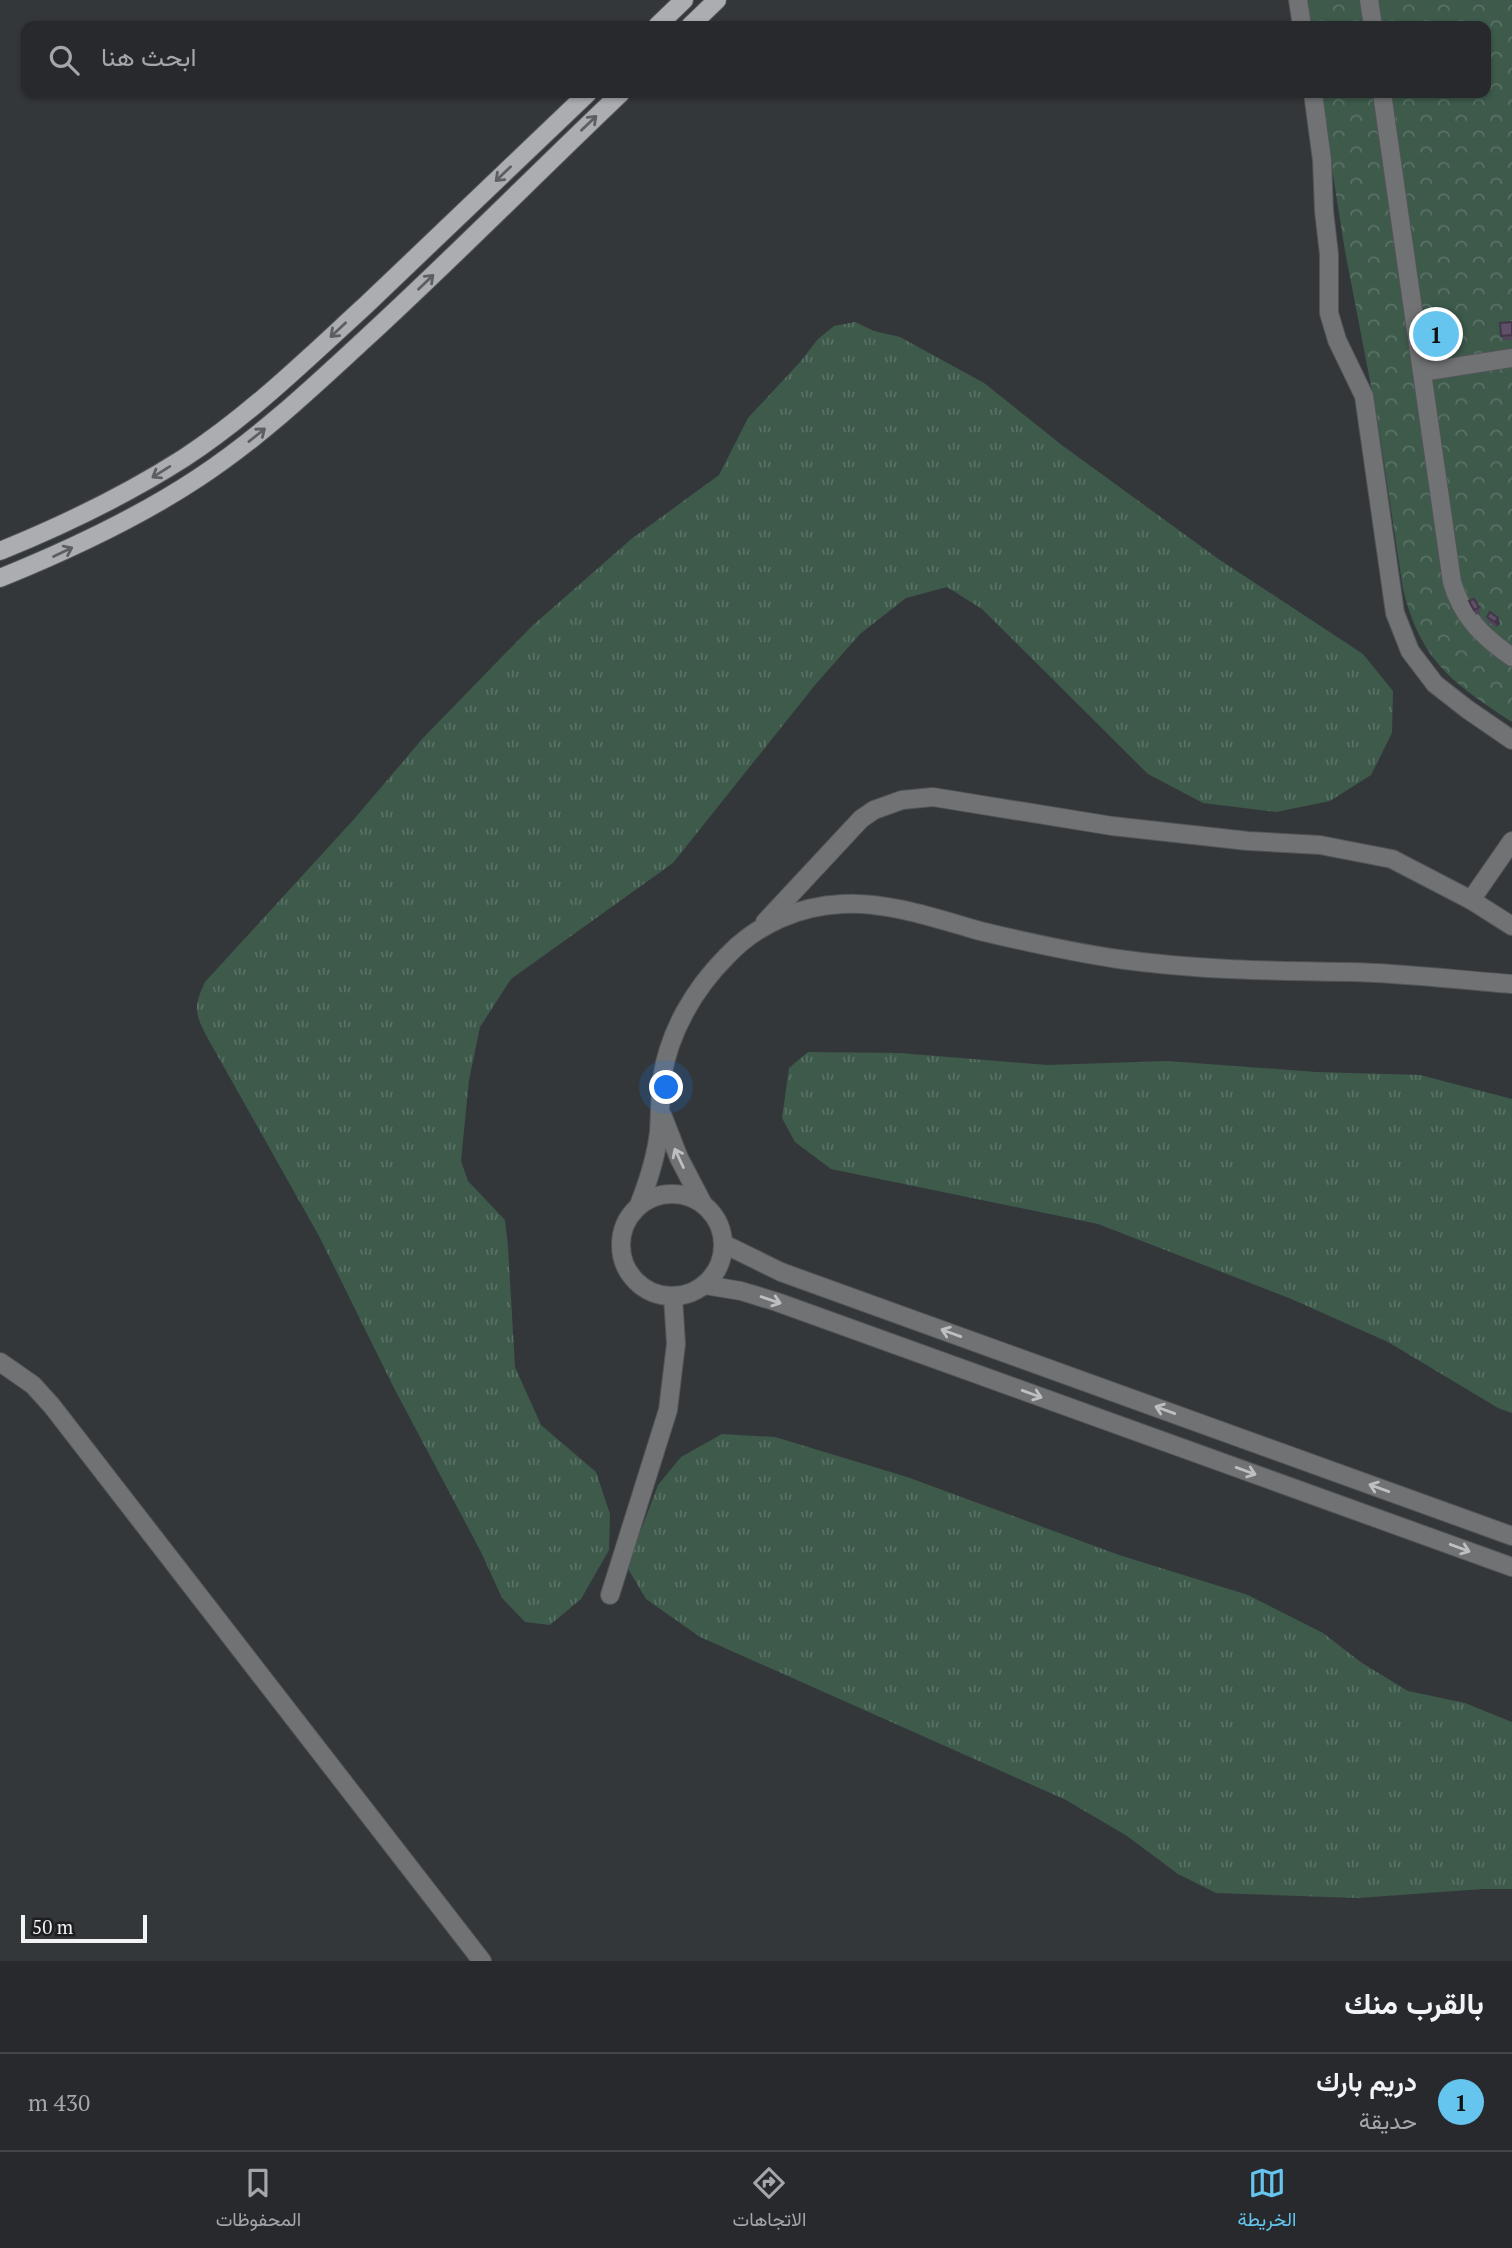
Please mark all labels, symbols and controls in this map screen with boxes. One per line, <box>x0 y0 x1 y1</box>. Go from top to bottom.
search box <box>21 21 1491 98</box>
text: ابحث هنا <box>101 39 197 73</box>
icon: search <box>45 41 83 79</box>
one-way arrow <box>580 115 597 132</box>
one-way arrow <box>495 165 512 182</box>
one-way arrow <box>417 274 434 291</box>
pin: 1 <box>1413 308 1459 360</box>
one-way arrow <box>329 322 347 338</box>
one-way arrow <box>248 427 266 443</box>
one-way arrow <box>151 465 171 479</box>
one-way arrow <box>52 545 73 558</box>
your location <box>649 1070 683 1104</box>
one-way arrow <box>672 1148 685 1169</box>
one-way arrow <box>760 1295 782 1307</box>
one-way arrow <box>940 1326 962 1338</box>
one-way arrow <box>1020 1389 1042 1401</box>
one-way arrow <box>1154 1403 1176 1416</box>
one-way arrow <box>1234 1466 1256 1478</box>
one-way arrow <box>1368 1481 1390 1493</box>
one-way arrow <box>1448 1543 1470 1555</box>
scale bar <box>21 1912 147 1944</box>
text: 50 m <box>32 1914 73 1939</box>
text: بالقرب منك <box>1344 1983 1484 2023</box>
text: دريم بارك <box>1316 2064 1417 2098</box>
text: 430 m <box>28 2087 90 2118</box>
text: 1 <box>1455 2087 1468 2118</box>
text: حديقة <box>1359 2105 1417 2136</box>
tab: المحفوظات <box>216 2164 301 2236</box>
tab: الاتجاهات <box>733 2164 806 2236</box>
tab: الخريطة <box>1238 2164 1296 2236</box>

